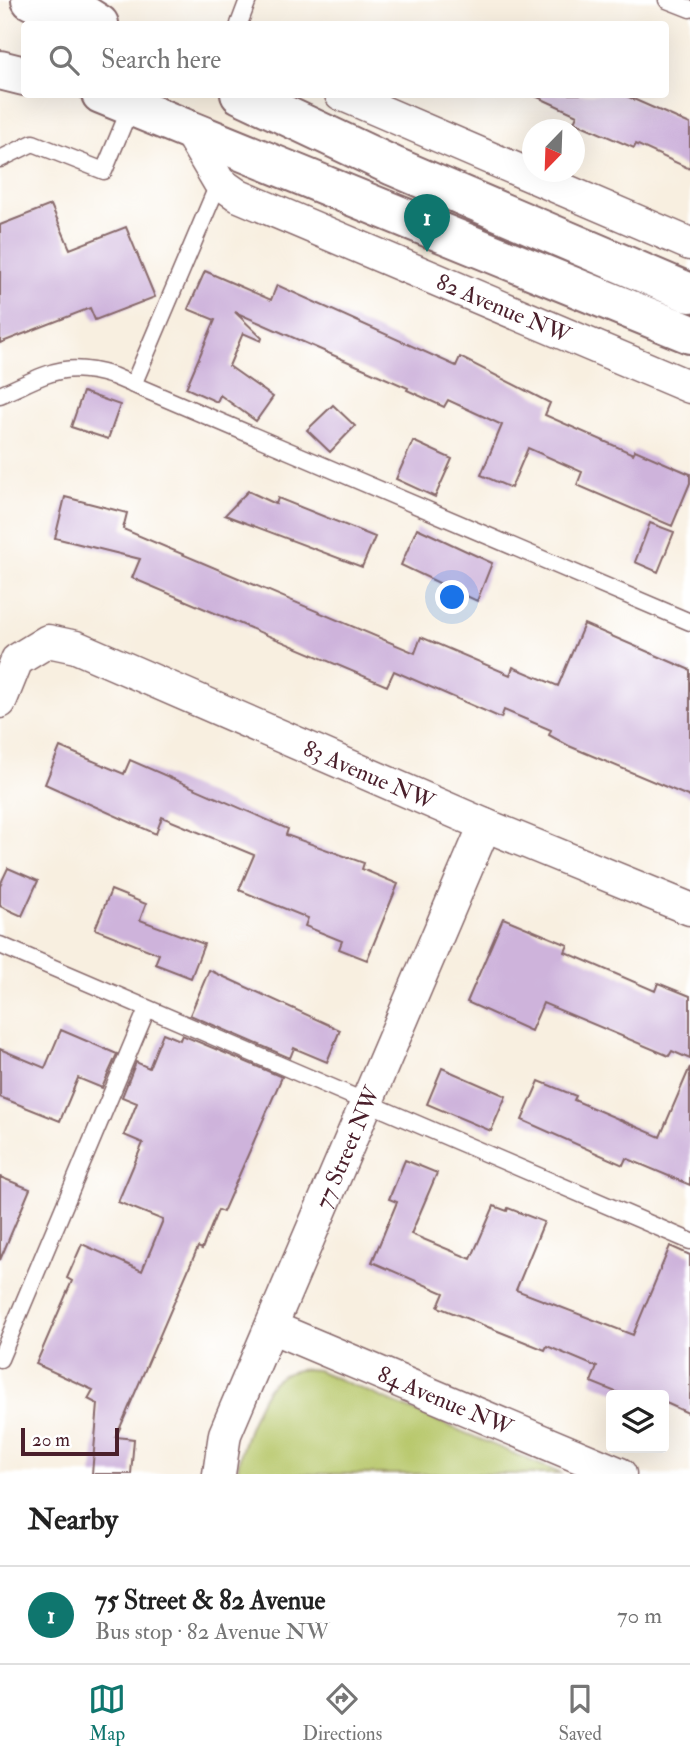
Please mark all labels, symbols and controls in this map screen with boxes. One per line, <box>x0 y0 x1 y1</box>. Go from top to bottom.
search box <box>21 21 669 98</box>
icon: search <box>45 41 83 79</box>
text: Search here <box>101 44 221 76</box>
north arrow <box>522 119 585 182</box>
pin: 1 <box>404 194 450 252</box>
street label: 82 Avenue NW <box>432 267 577 350</box>
your location <box>435 580 469 614</box>
street label: 83 Avenue NW <box>299 733 441 816</box>
street label: 77 Street NW <box>308 1080 387 1213</box>
street label: 84 Avenue NW <box>373 1359 518 1442</box>
map controls <box>606 1390 669 1453</box>
button: layers <box>606 1390 669 1453</box>
scale bar <box>21 1425 119 1457</box>
text: 20 m <box>32 1428 70 1452</box>
text: Nearby <box>28 1501 118 1538</box>
text: 75 Street & 82 Avenue <box>95 1585 325 1617</box>
text: 1 <box>47 1601 55 1630</box>
text: 70 m <box>617 1601 662 1630</box>
text: Bus stop · 82 Avenue NW <box>95 1617 330 1646</box>
tab: Map <box>88 1680 126 1746</box>
tab: Directions <box>302 1680 382 1746</box>
tab: Saved <box>558 1680 602 1746</box>

